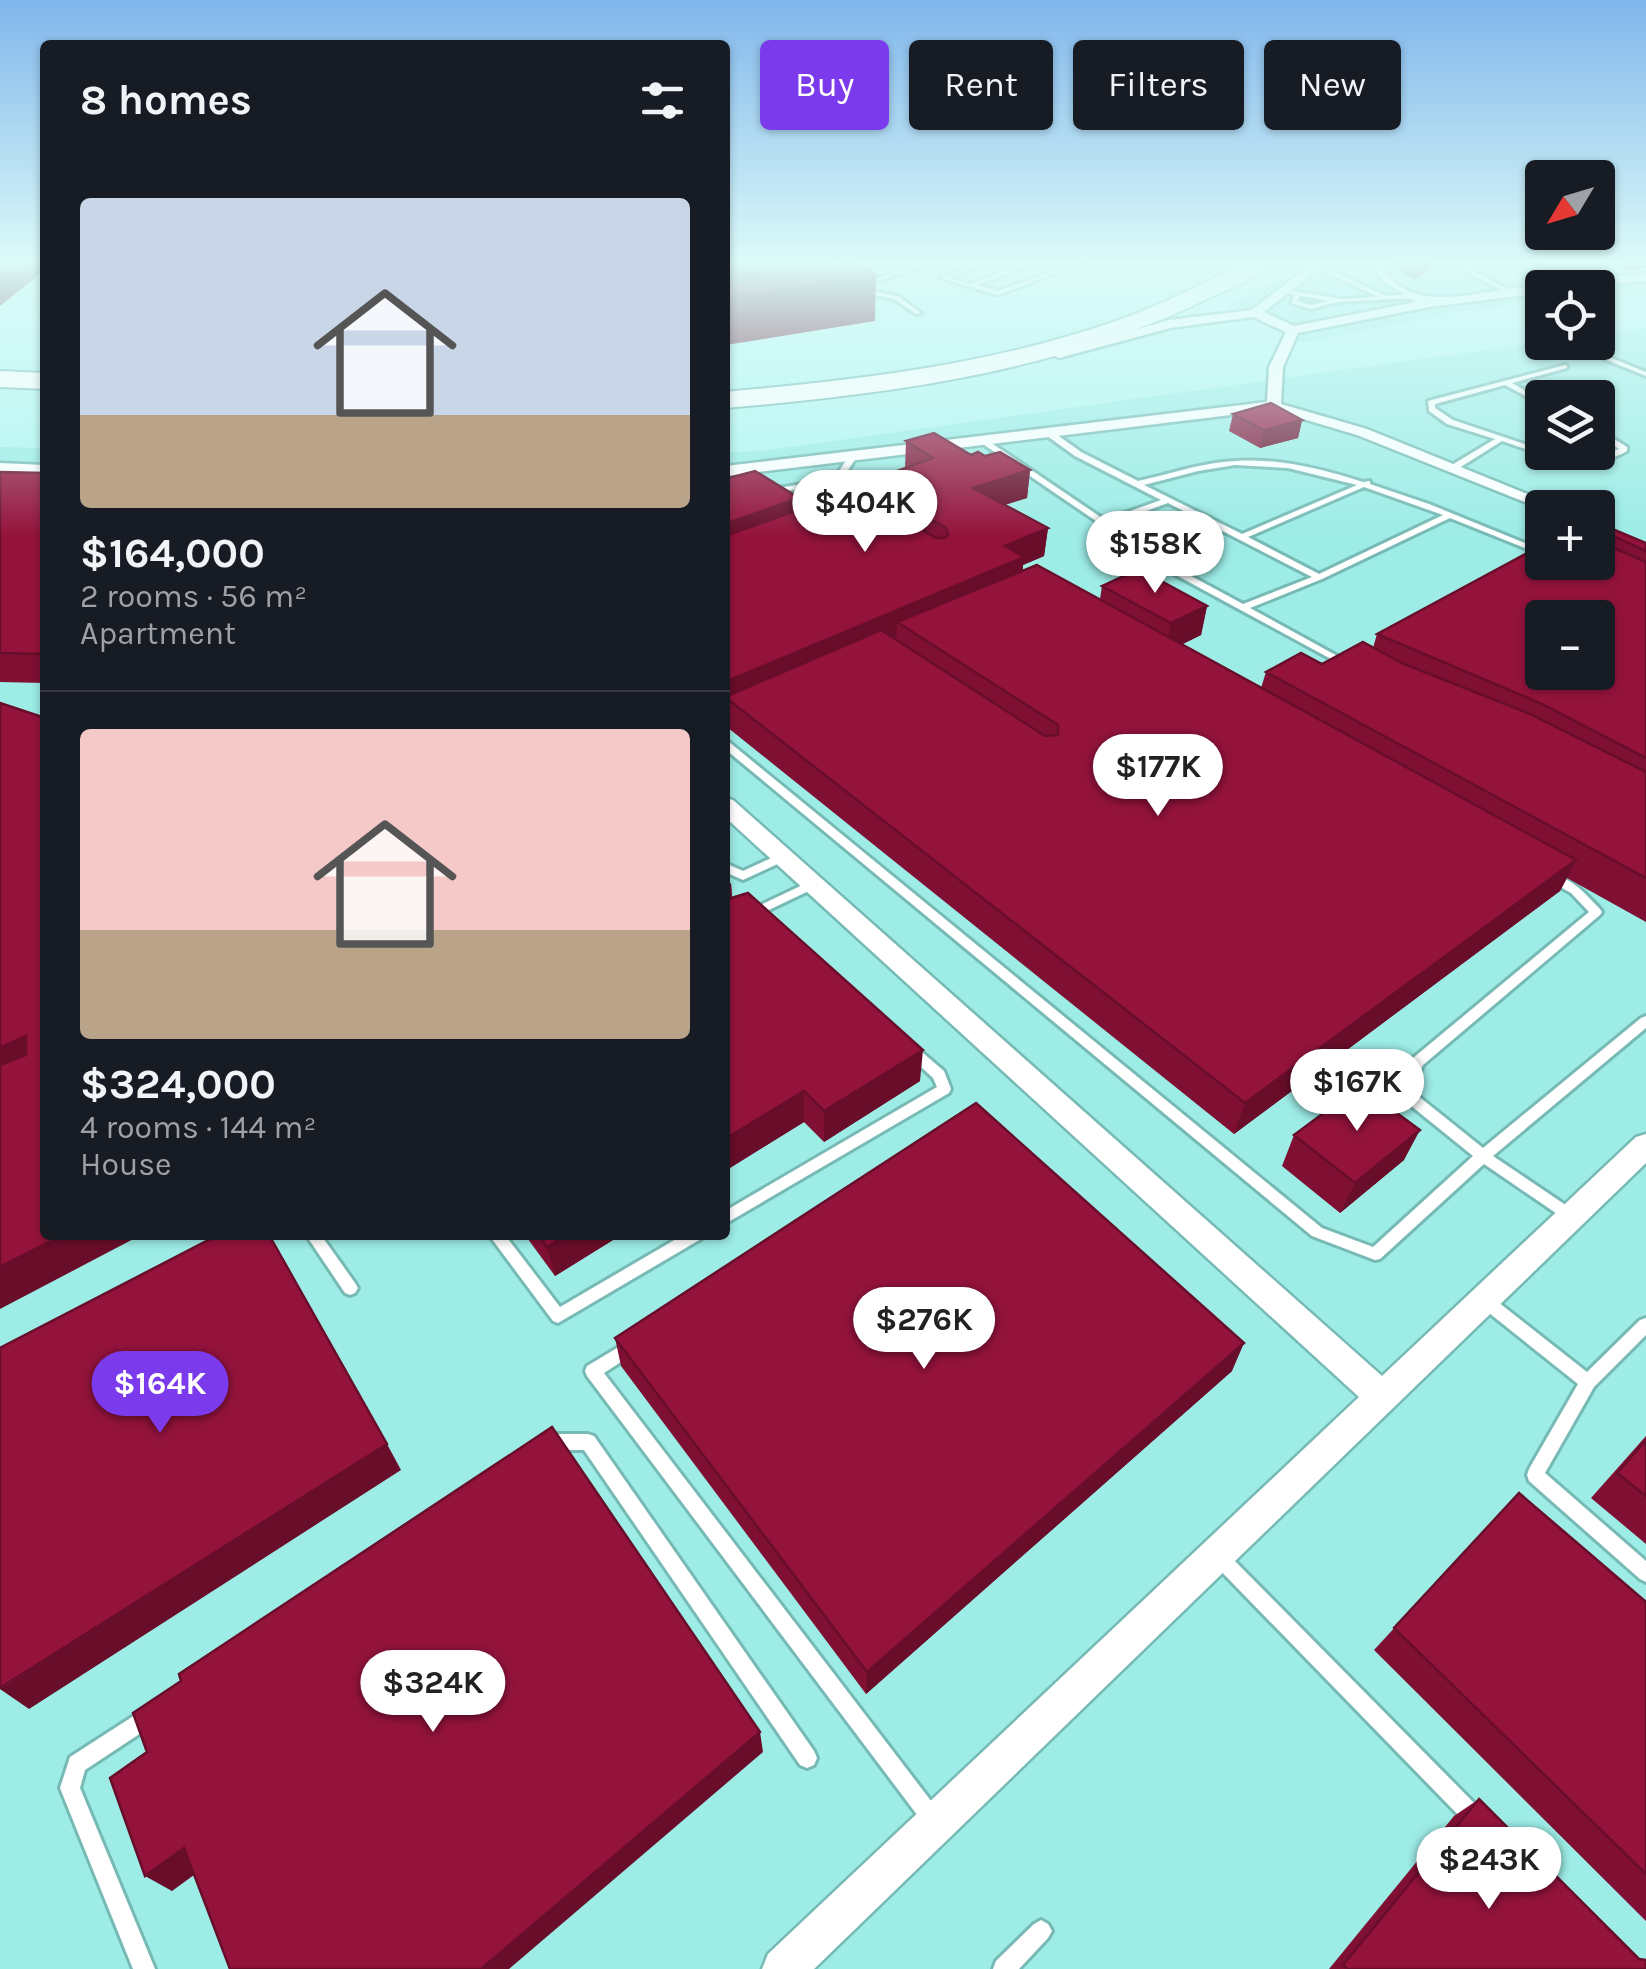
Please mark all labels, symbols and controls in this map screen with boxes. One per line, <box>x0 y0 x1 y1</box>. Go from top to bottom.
chip: Buy <box>760 40 889 130</box>
chip: Rent <box>909 40 1053 130</box>
chip: Filters <box>1073 40 1244 130</box>
chip: New <box>1264 40 1401 130</box>
icon: filters <box>635 73 690 128</box>
text: 8 homes <box>80 75 252 125</box>
north arrow <box>1525 160 1615 250</box>
map controls <box>1525 160 1615 690</box>
icon: home <box>295 263 475 443</box>
button: locate <box>1525 270 1615 360</box>
button: layers <box>1525 380 1615 470</box>
pin: $404K <box>795 470 935 555</box>
text: $404K <box>814 484 916 521</box>
button: + <box>1525 490 1615 580</box>
pin: $158K <box>1085 511 1225 596</box>
text: $158K <box>1108 525 1202 562</box>
text: $164,000 <box>80 528 265 578</box>
text: 2 rooms · 56 m² <box>80 578 307 615</box>
button: − <box>1525 600 1615 690</box>
text: Apartment <box>80 615 236 652</box>
pin: $177K <box>1088 734 1228 819</box>
text: $177K <box>1115 748 1201 785</box>
icon: home <box>295 794 475 974</box>
pin: $167K <box>1287 1049 1427 1134</box>
text: $324,000 <box>80 1059 276 1109</box>
text: $167K <box>1312 1063 1402 1100</box>
text: 4 rooms · 144 m² <box>80 1109 316 1146</box>
text: House <box>80 1146 172 1183</box>
pin: $276K <box>854 1287 994 1372</box>
text: $276K <box>875 1301 973 1338</box>
pin: $164K <box>90 1351 230 1436</box>
text: $164K <box>114 1365 206 1402</box>
pin: $324K <box>363 1650 503 1735</box>
text: $324K <box>382 1664 484 1701</box>
pin: $243K <box>1419 1827 1559 1912</box>
text: $243K <box>1438 1841 1540 1878</box>

